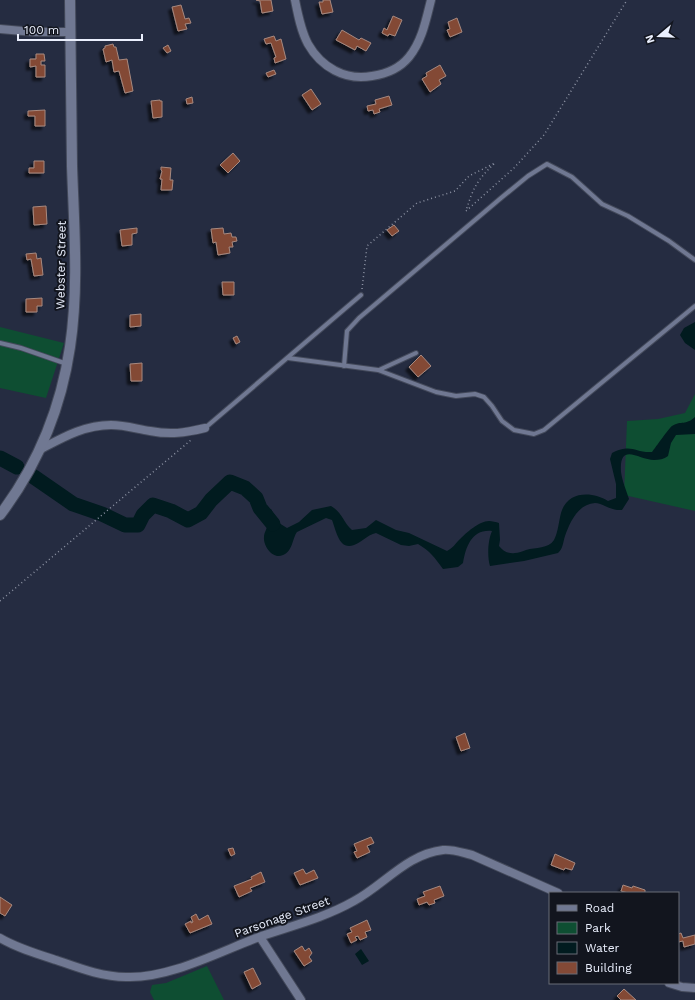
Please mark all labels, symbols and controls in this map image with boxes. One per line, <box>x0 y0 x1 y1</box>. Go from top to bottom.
scale bar <box>18 16 142 42</box>
north arrow <box>639 16 679 56</box>
text: 100 m <box>24 23 59 37</box>
text: N <box>643 33 657 45</box>
street label: Webster Street <box>53 221 69 309</box>
legend <box>549 892 679 984</box>
street label: Parsonage Street <box>233 893 331 941</box>
text: Road <box>585 901 614 915</box>
text: Park <box>585 921 611 935</box>
text: Water <box>585 941 620 955</box>
text: Building <box>585 961 632 975</box>

